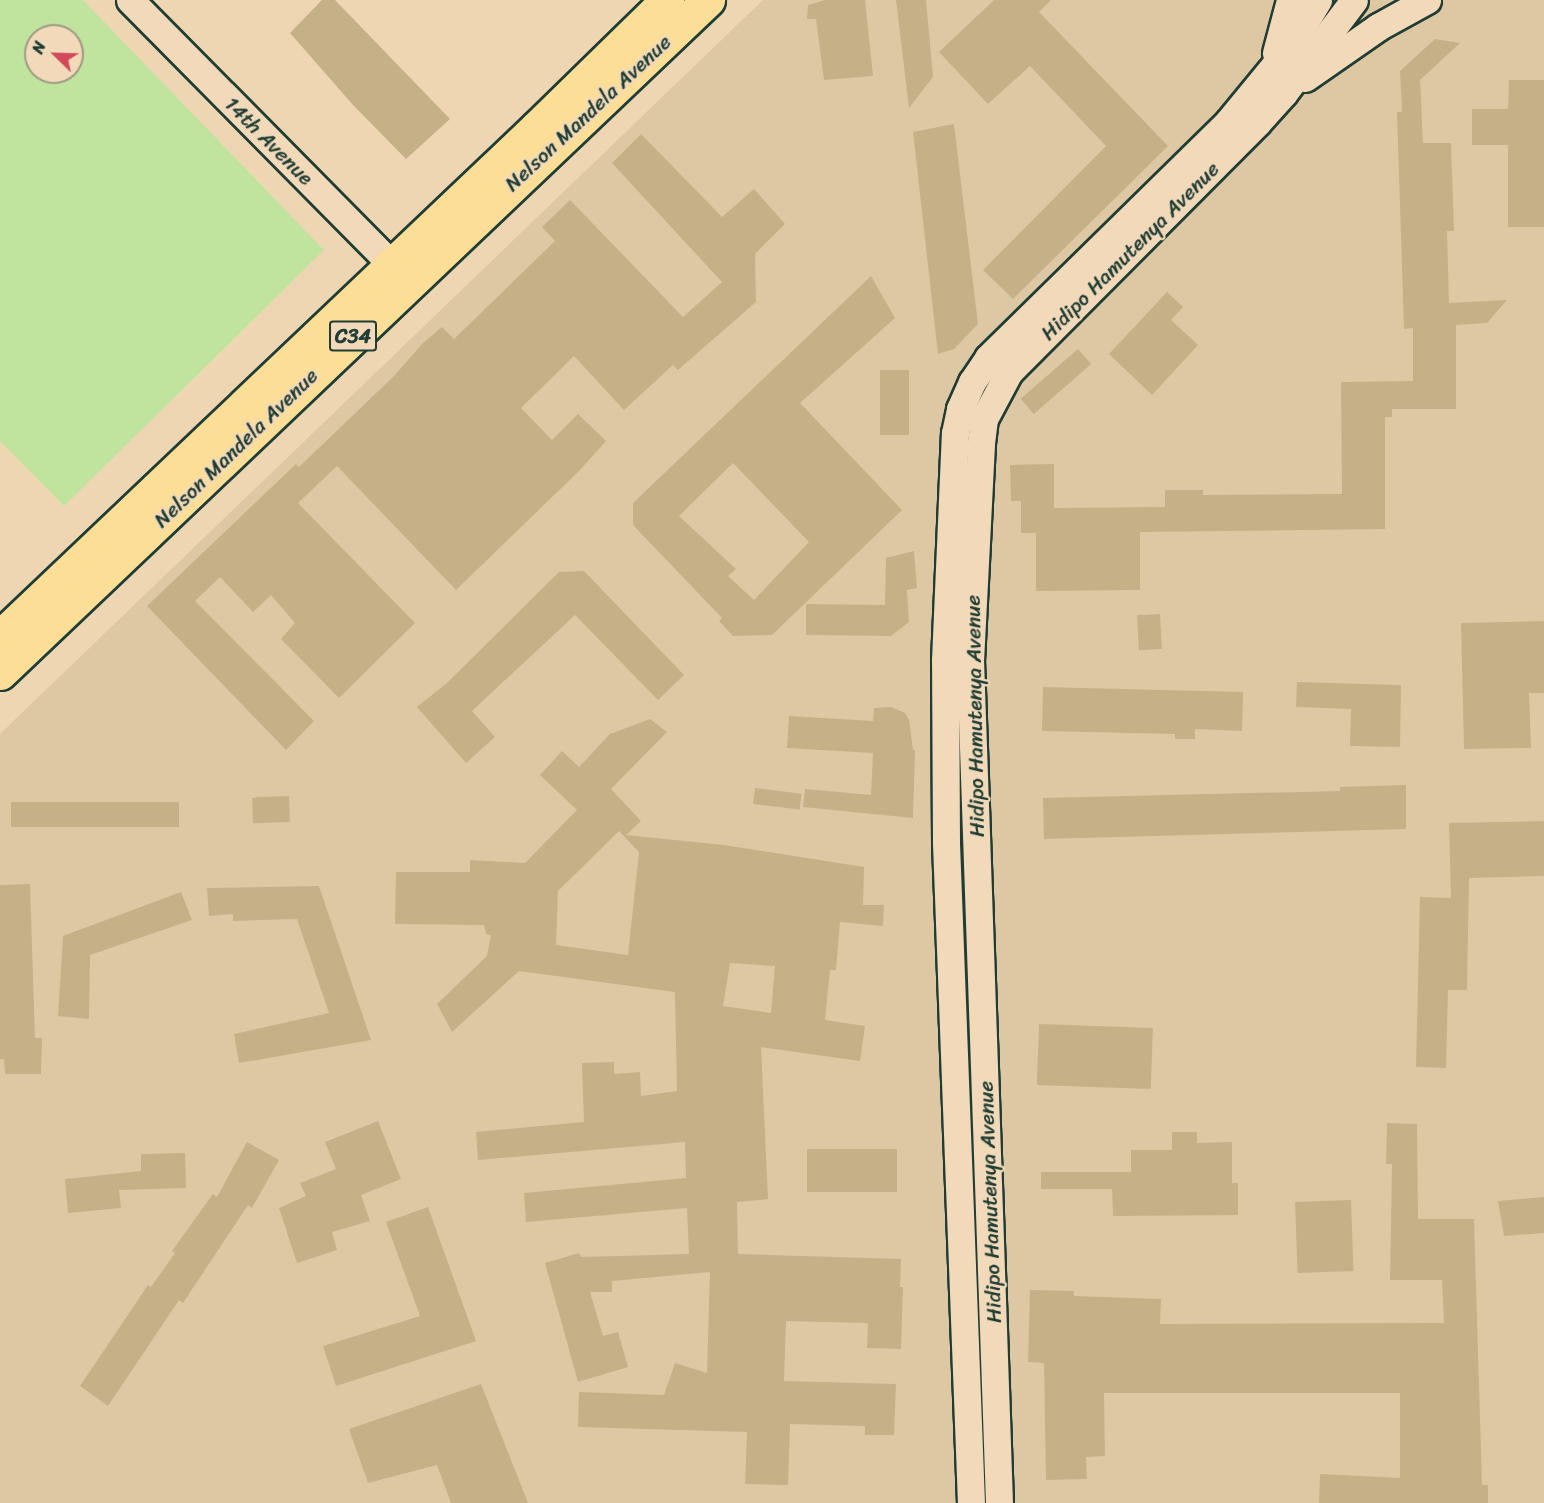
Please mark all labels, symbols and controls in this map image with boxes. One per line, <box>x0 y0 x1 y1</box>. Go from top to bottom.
north arrow <box>24 24 84 84</box>
street label: Nelson Mandela Avenue <box>500 29 676 197</box>
text: N <box>23 37 54 58</box>
street label: 14th Avenue <box>220 92 318 190</box>
street label: Hidipo Hamutenya Avenue <box>1036 157 1224 345</box>
road number: C34 <box>329 319 377 353</box>
street label: Nelson Mandela Avenue <box>149 363 323 533</box>
street label: Hidipo Hamutenya Avenue <box>960 595 990 837</box>
street label: Hidipo Hamutenya Avenue <box>973 1081 1007 1323</box>

